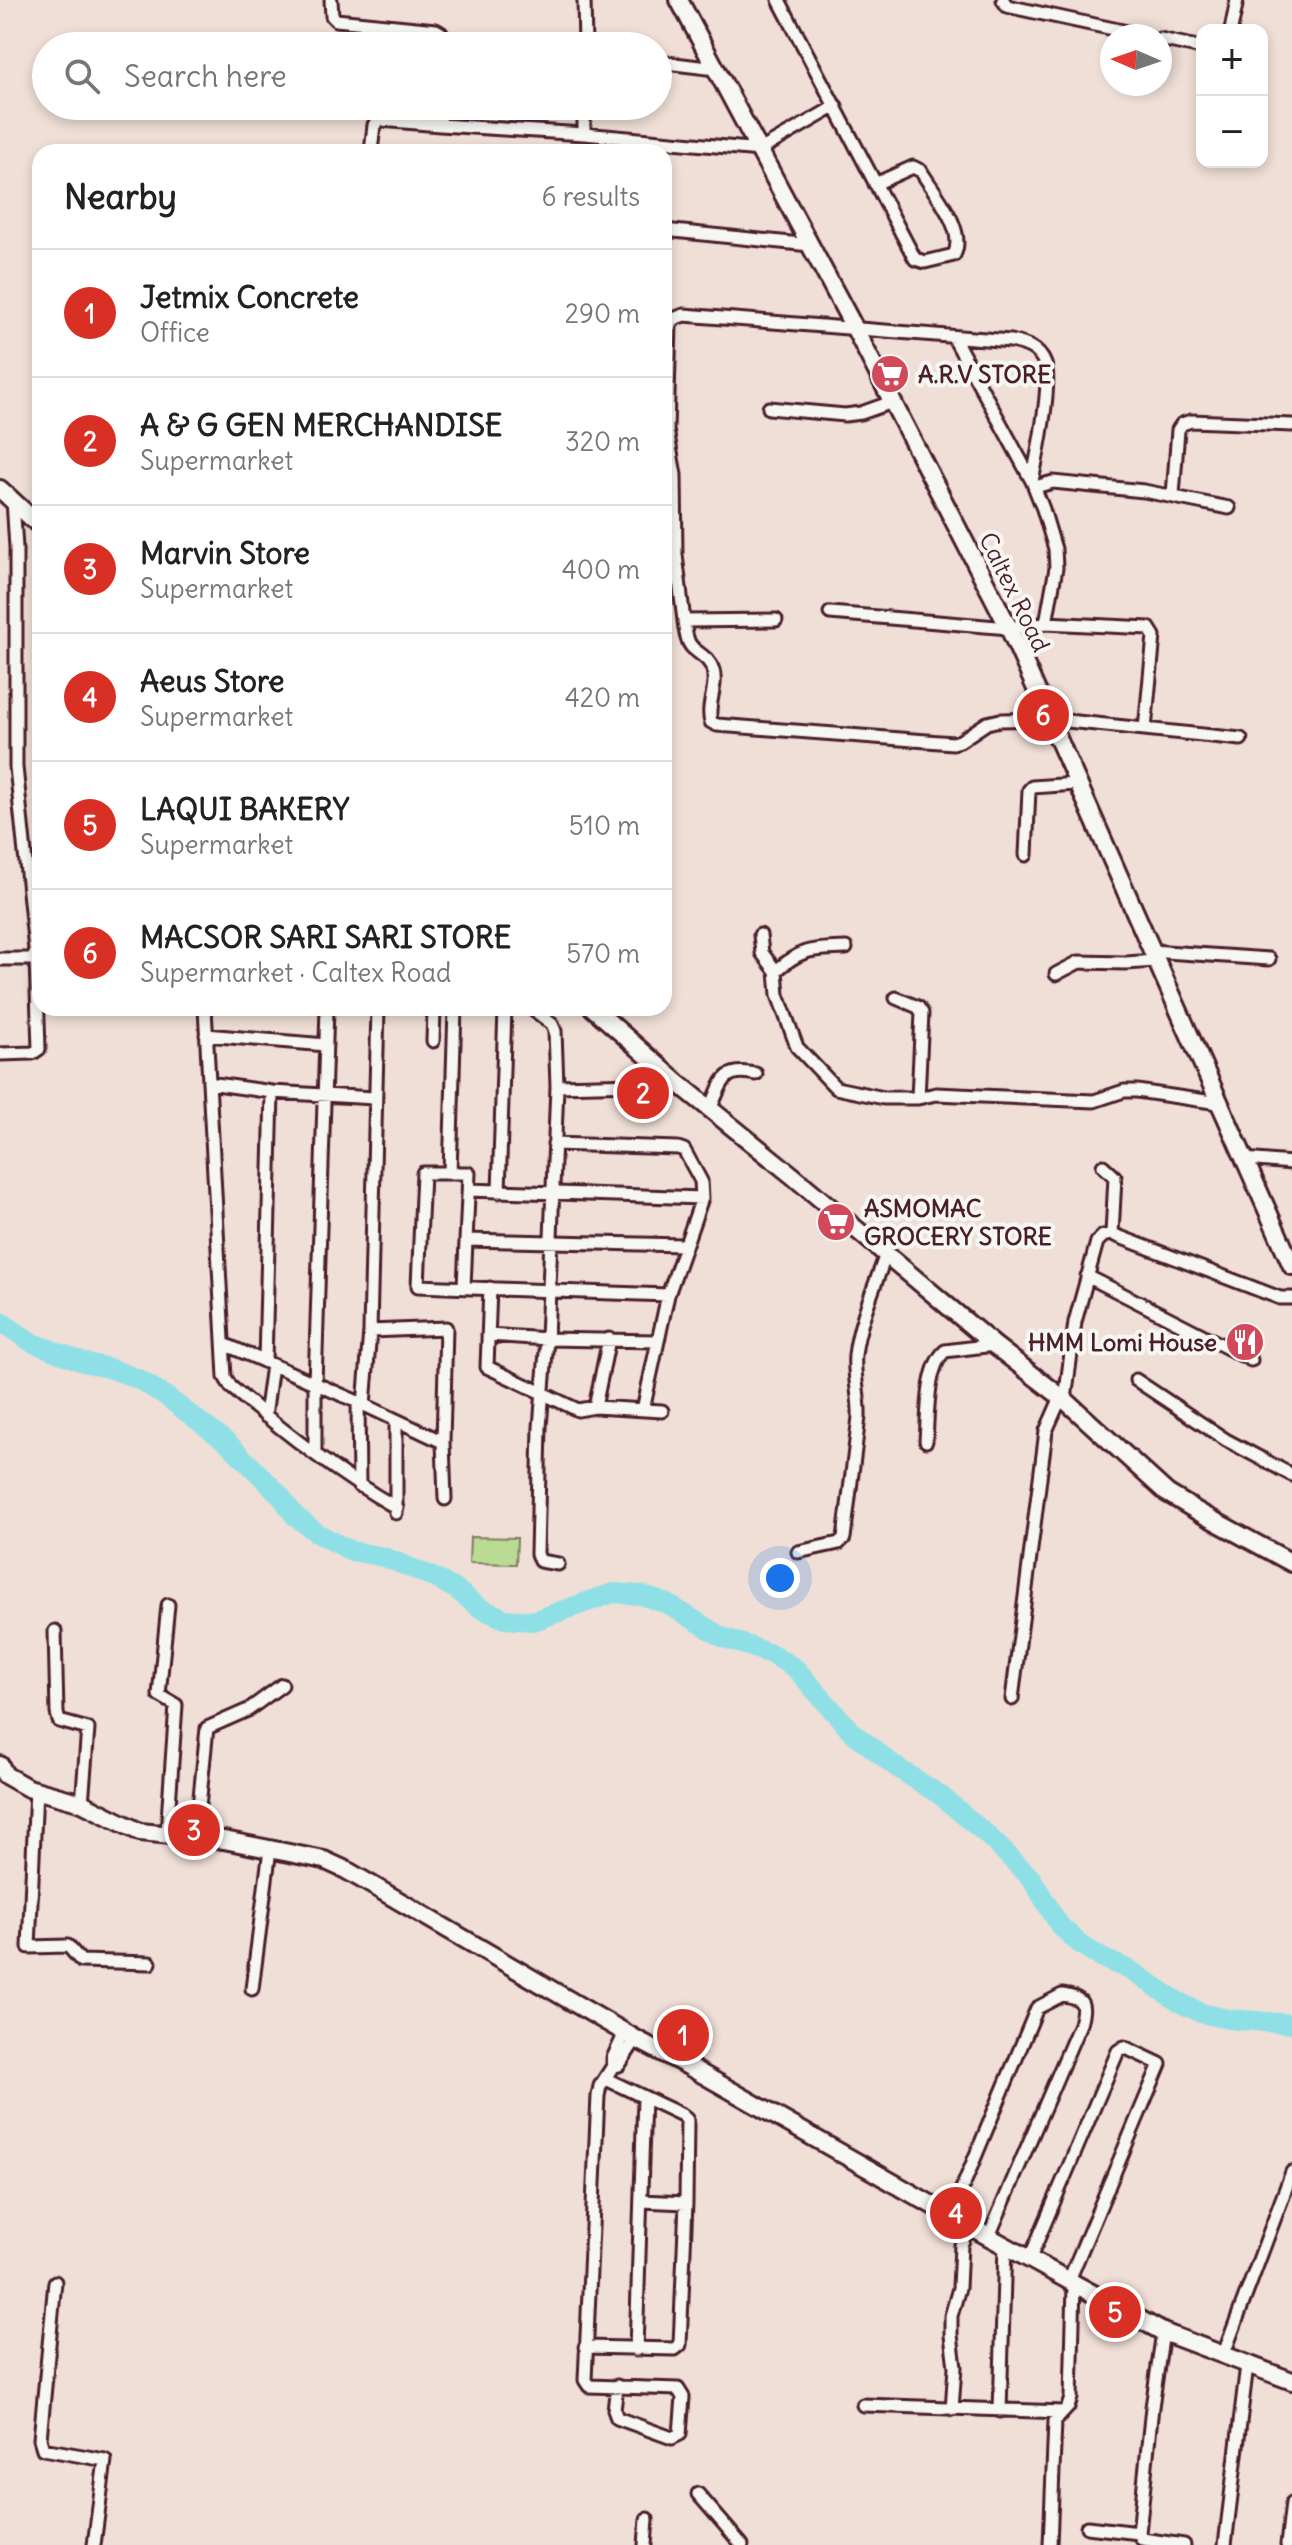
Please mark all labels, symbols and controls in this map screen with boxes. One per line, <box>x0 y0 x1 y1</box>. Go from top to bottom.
north arrow <box>1100 24 1172 96</box>
map controls <box>1196 24 1268 168</box>
button: + <box>1196 24 1268 96</box>
search box <box>32 32 672 120</box>
icon: search <box>60 54 104 98</box>
text: Search here <box>124 57 287 95</box>
button: − <box>1196 96 1268 168</box>
text: Nearby <box>64 175 177 218</box>
text: 6 results <box>542 180 640 213</box>
text: Jetmix Concrete <box>140 278 359 316</box>
text: 1 <box>85 297 95 330</box>
text: 290 m <box>565 297 640 330</box>
text: Office <box>140 316 210 349</box>
supermarket icon: A.R.V STORE <box>869 353 911 395</box>
place label: A.R.V STORE <box>918 359 1051 389</box>
text: A & G GEN MERCHANDISE <box>140 406 502 444</box>
text: 2 <box>83 425 97 458</box>
text: 320 m <box>565 425 640 458</box>
text: Supermarket <box>140 444 293 477</box>
street label: Caltex Road <box>973 527 1057 657</box>
text: Marvin Store <box>140 534 310 572</box>
text: 3 <box>83 553 97 586</box>
text: 400 m <box>562 553 640 586</box>
text: Supermarket <box>140 572 293 605</box>
text: Aeus Store <box>140 662 284 700</box>
text: 4 <box>82 681 98 714</box>
text: 420 m <box>565 681 640 714</box>
pin: 6 <box>1017 685 1069 745</box>
text: Supermarket <box>140 700 293 733</box>
text: LAQUI BAKERY <box>140 790 349 828</box>
text: 5 <box>83 809 97 842</box>
text: 510 m <box>569 809 640 842</box>
text: Supermarket <box>140 828 293 861</box>
text: MACSOR SARI SARI STORE <box>140 918 511 956</box>
text: 6 <box>82 937 98 970</box>
text: 570 m <box>566 937 640 970</box>
text: Supermarket · Caltex Road <box>140 956 451 989</box>
pin: 2 <box>617 1063 669 1123</box>
place label: ASMOMAC GROCERY STORE <box>864 1193 1052 1251</box>
supermarket icon: ASMOMAC GROCERY STORE <box>815 1201 857 1243</box>
restaurant icon: HMM Lomi House <box>1224 1321 1266 1363</box>
place label: HMM Lomi House <box>1028 1327 1217 1357</box>
your location <box>760 1558 800 1598</box>
pin: 3 <box>168 1800 220 1860</box>
pin: 1 <box>657 2005 709 2065</box>
pin: 4 <box>930 2183 982 2243</box>
pin: 5 <box>1089 2282 1141 2342</box>

